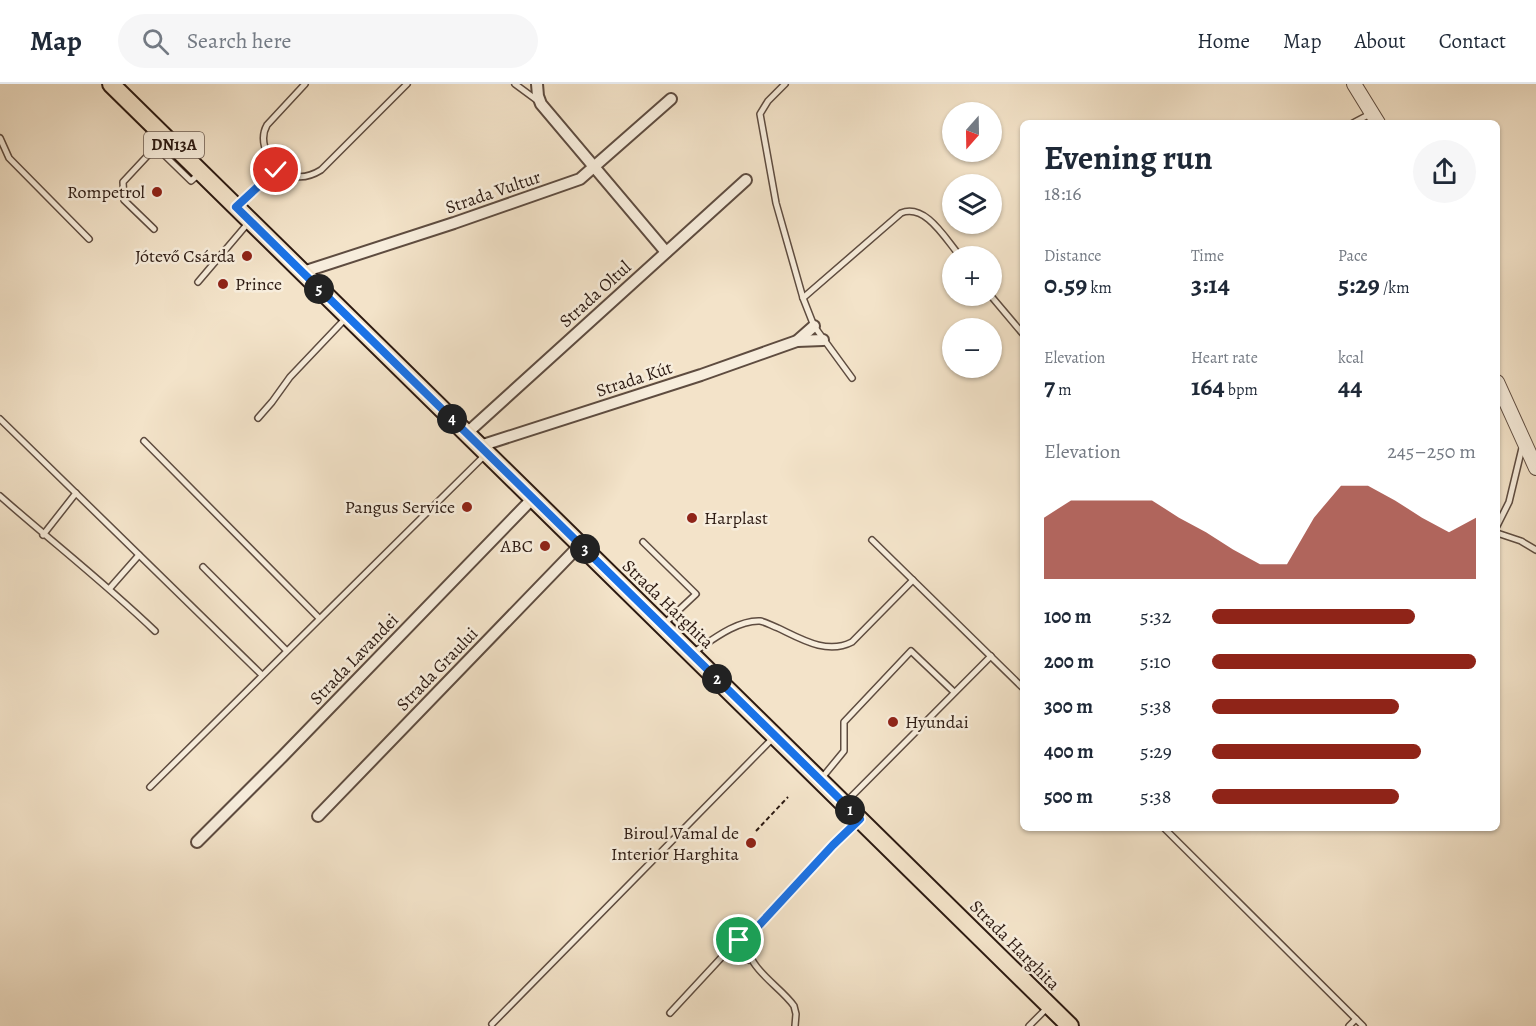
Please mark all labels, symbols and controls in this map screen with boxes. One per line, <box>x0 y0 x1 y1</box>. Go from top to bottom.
search box <box>118 14 538 68</box>
text: Map <box>30 22 82 60</box>
icon: search <box>139 25 172 58</box>
text: Search here <box>187 26 291 56</box>
text: Home <box>1197 27 1250 55</box>
text: Map <box>1283 27 1321 55</box>
text: About <box>1354 27 1406 55</box>
text: Contact <box>1439 27 1506 55</box>
north arrow <box>942 102 1002 162</box>
map controls <box>942 102 1002 378</box>
road number: DN13A <box>144 132 204 158</box>
text: Evening run <box>1044 135 1213 180</box>
button: share <box>1413 140 1476 203</box>
pin <box>250 144 301 195</box>
icon: check <box>259 153 292 186</box>
street label: Strada Vultur <box>442 164 544 219</box>
button: layers <box>942 174 1002 234</box>
place label: Rompetrol <box>67 180 146 204</box>
text: 18:16 <box>1044 180 1081 207</box>
marker: Rompetrol <box>150 185 164 199</box>
place label: Jótevő Csárda <box>135 244 236 268</box>
text: Distance <box>1044 245 1101 267</box>
text: Time <box>1191 245 1224 267</box>
text: Pace <box>1338 245 1368 267</box>
button: + <box>942 246 1002 306</box>
marker: Jótevő Csárda <box>240 249 254 263</box>
street label: Strada Oltul <box>554 255 637 333</box>
text: 0.59 <box>1044 267 1087 302</box>
text: 3:14 <box>1191 267 1230 302</box>
text: 5:29 <box>1338 267 1380 302</box>
place label: Prince <box>235 272 282 296</box>
pin: 5 <box>304 274 334 304</box>
marker: Prince <box>216 277 230 291</box>
text: km <box>1087 277 1112 299</box>
text: /km <box>1380 277 1410 299</box>
text: 5 <box>316 278 322 300</box>
button: − <box>942 318 1002 378</box>
text: Elevation <box>1044 347 1105 369</box>
text: Heart rate <box>1191 347 1258 369</box>
text: kcal <box>1338 347 1364 369</box>
street label: Strada Kút <box>593 355 675 403</box>
text: 7 <box>1044 369 1055 404</box>
text: 164 <box>1191 369 1225 404</box>
text: 44 <box>1338 369 1362 404</box>
text: m <box>1055 379 1072 401</box>
text: bpm <box>1225 379 1258 401</box>
pin: 4 <box>437 404 467 434</box>
text: 4 <box>448 408 456 430</box>
text: Elevation <box>1044 438 1121 465</box>
text: 245–250 m <box>1387 438 1476 465</box>
place label: Pangus Service <box>345 495 455 519</box>
marker: Pangus Service <box>460 500 474 514</box>
place label: Harplast <box>704 506 768 530</box>
marker: Harplast <box>685 511 699 525</box>
place label: ABC <box>499 534 533 558</box>
pin: 3 <box>570 534 600 564</box>
text: 3 <box>582 538 588 560</box>
marker: ABC <box>538 539 552 553</box>
street label: Strada Harghita <box>617 554 719 654</box>
text: 100 m <box>1044 603 1092 630</box>
text: 5:32 <box>1140 603 1171 630</box>
street label: Strada Lavandei <box>304 608 404 710</box>
street label: Strada Graului <box>391 622 483 716</box>
text: 200 m <box>1044 648 1094 675</box>
text: 5:10 <box>1140 648 1171 675</box>
pin: 2 <box>702 664 732 694</box>
text: 2 <box>713 668 721 690</box>
text: 300 m <box>1044 693 1093 720</box>
text: 5:38 <box>1140 693 1171 720</box>
place label: Hyundai <box>905 710 969 734</box>
marker: Hyundai <box>886 715 900 729</box>
text: 400 m <box>1044 738 1094 765</box>
text: 5:29 <box>1140 738 1172 765</box>
text: 500 m <box>1044 783 1093 810</box>
text: 5:38 <box>1140 783 1171 810</box>
pin: 1 <box>835 795 865 825</box>
text: 1 <box>847 799 853 821</box>
place label: Biroul Vamal de Interior Harghita <box>611 821 740 866</box>
marker: Biroul Vamal de Interior Harghita <box>744 836 758 850</box>
street label: Strada Harghita <box>965 895 1066 996</box>
pin <box>713 914 764 965</box>
icon: arrive <box>722 923 755 956</box>

